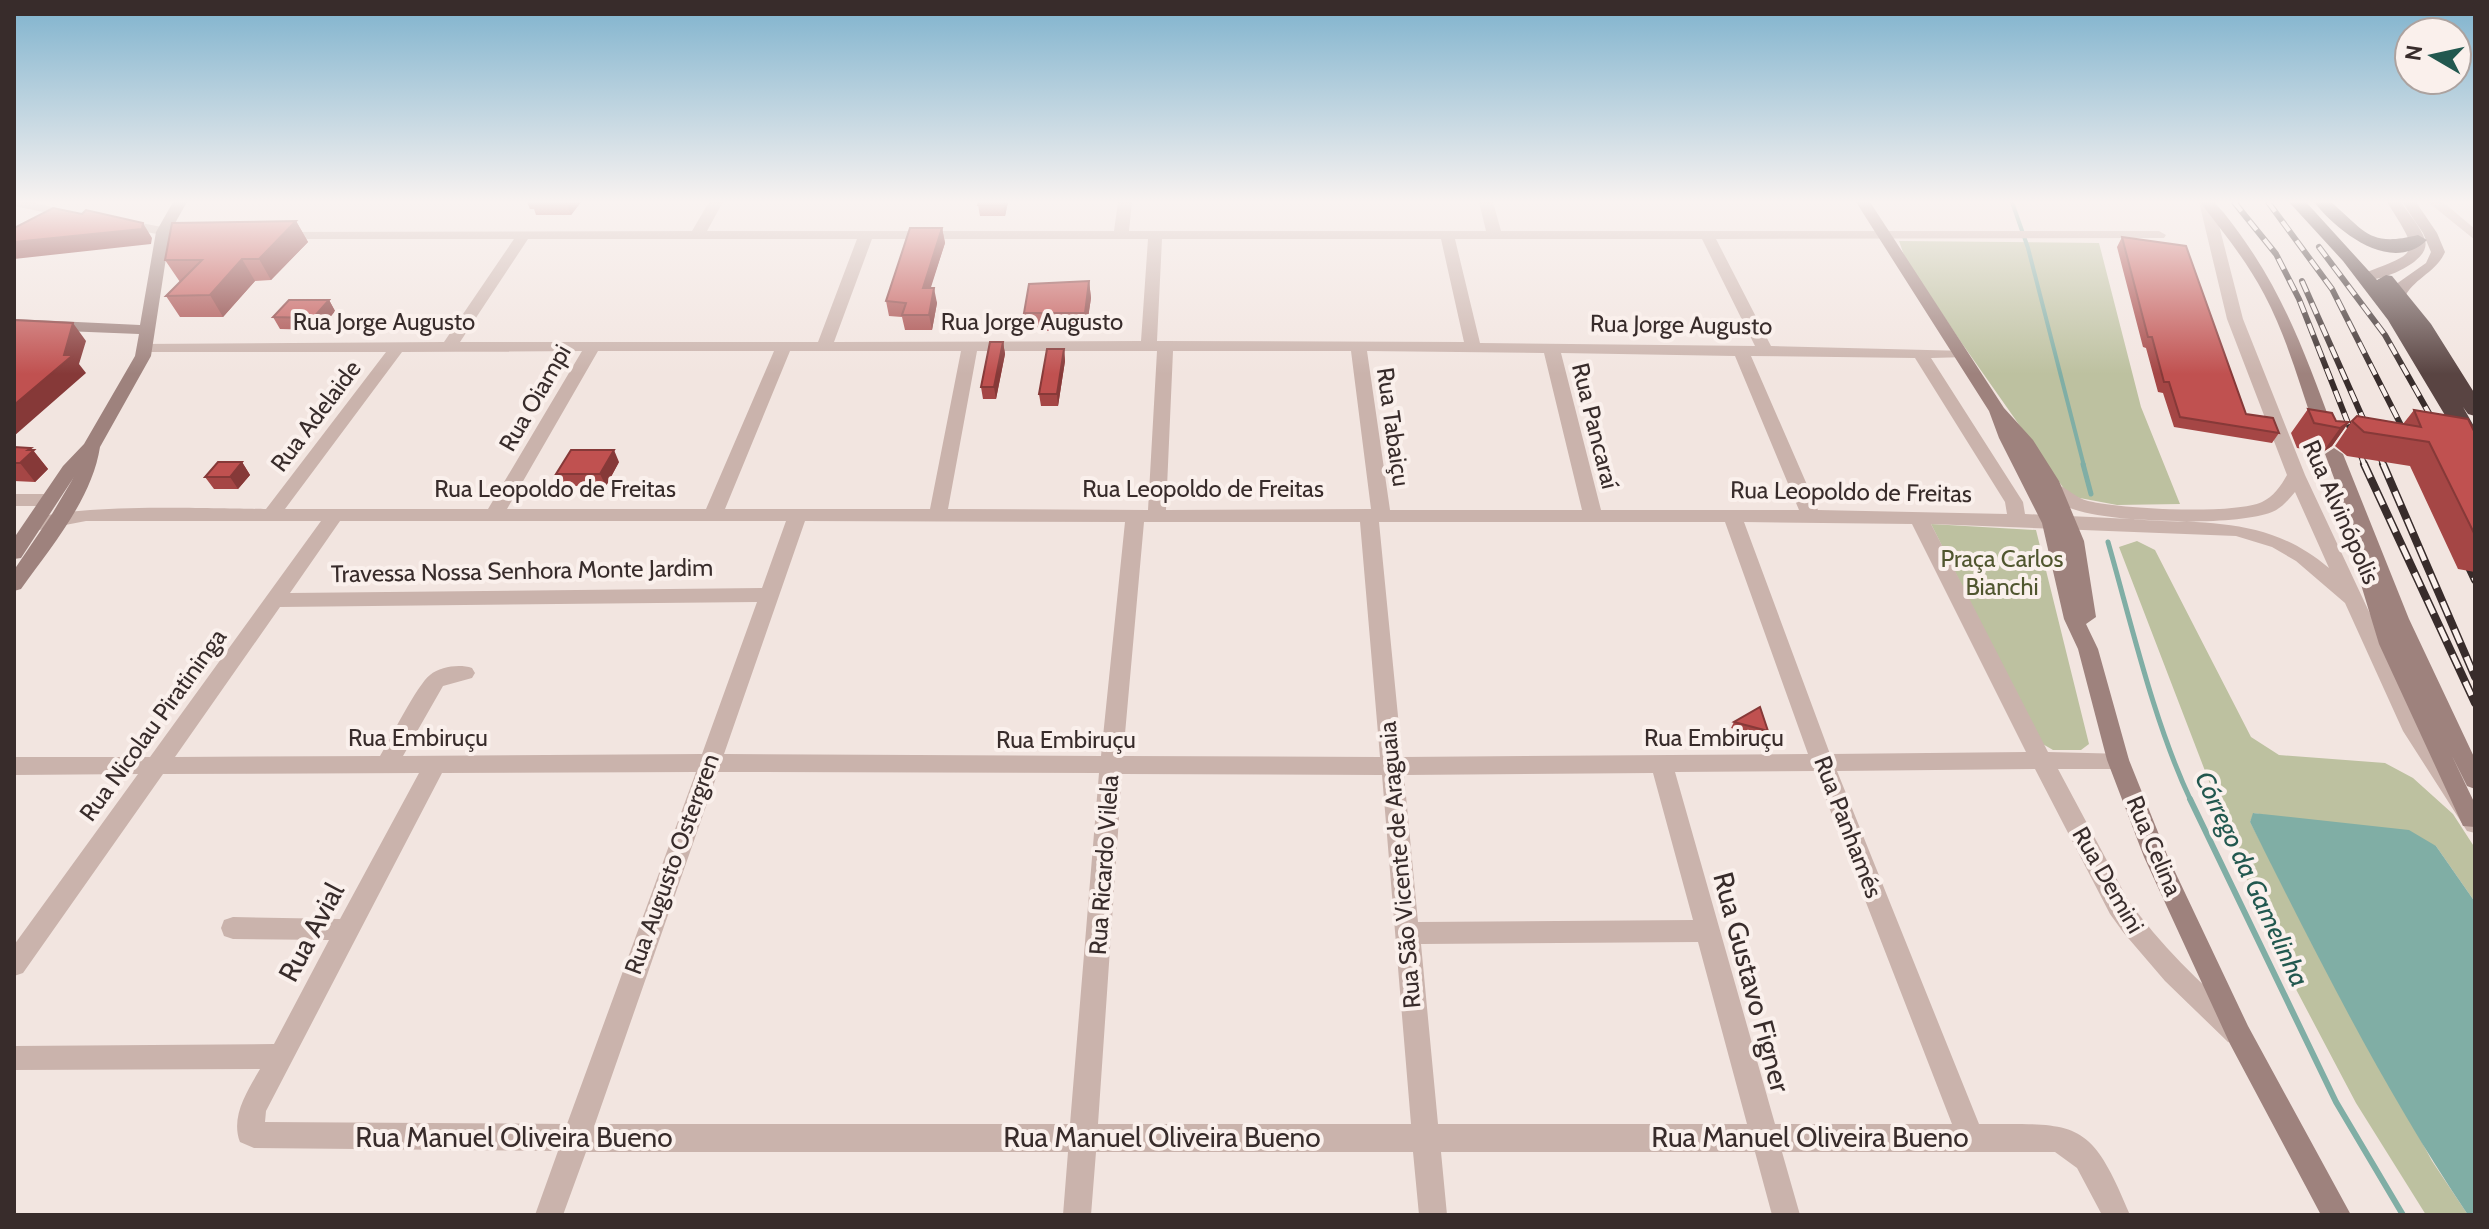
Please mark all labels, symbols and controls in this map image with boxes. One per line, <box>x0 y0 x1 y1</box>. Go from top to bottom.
north arrow <box>2393 16 2473 96</box>
text: N <box>2399 43 2428 63</box>
street label: Rua Jorge Augusto <box>293 307 475 336</box>
street label: Rua Jorge Augusto <box>941 307 1123 336</box>
street label: Rua Jorge Augusto <box>1590 308 1772 341</box>
street label: Rua Oiampi <box>492 339 577 456</box>
street label: Rua Adelaide <box>264 354 367 477</box>
street label: Rua Pancaraí <box>1566 360 1625 492</box>
street label: Rua Tabaiçu <box>1371 366 1416 488</box>
street label: Rua Alvinópolis <box>2297 435 2386 588</box>
street label: Rua Leopoldo de Freitas <box>434 474 676 503</box>
street label: Rua Leopoldo de Freitas <box>1082 474 1324 503</box>
street label: Rua Leopoldo de Freitas <box>1730 475 1972 508</box>
park label: Praça Carlos Bianchi <box>1941 544 2063 601</box>
street label: Travessa Nossa Senhora Monte Jardim <box>331 553 713 588</box>
street label: Rua Nicolau Piratininga <box>73 623 232 826</box>
street label: Rua São Vicente de Araguaia <box>1372 720 1426 1010</box>
street label: Rua Embiruçu <box>348 723 488 752</box>
street label: Rua Embiruçu <box>1644 723 1784 752</box>
street label: Rua Embiruçu <box>996 725 1136 754</box>
street label: Rua Augusto Ostergren <box>618 750 725 978</box>
street label: Rua Panhamés <box>1808 752 1889 902</box>
water label: Córrego da Gamelinha <box>2188 766 2316 992</box>
street label: Rua Ricardo Vilela <box>1083 773 1124 956</box>
street label: Rua Celina <box>2120 791 2189 901</box>
street label: Rua Demini <box>2066 821 2150 938</box>
street label: Rua Gustavo Figner <box>1706 868 1798 1096</box>
street label: Rua Avial <box>271 876 351 987</box>
street label: Rua Manuel Oliveira Bueno <box>355 1120 673 1154</box>
street label: Rua Manuel Oliveira Bueno <box>1003 1120 1321 1154</box>
street label: Rua Manuel Oliveira Bueno <box>1651 1120 1969 1154</box>

